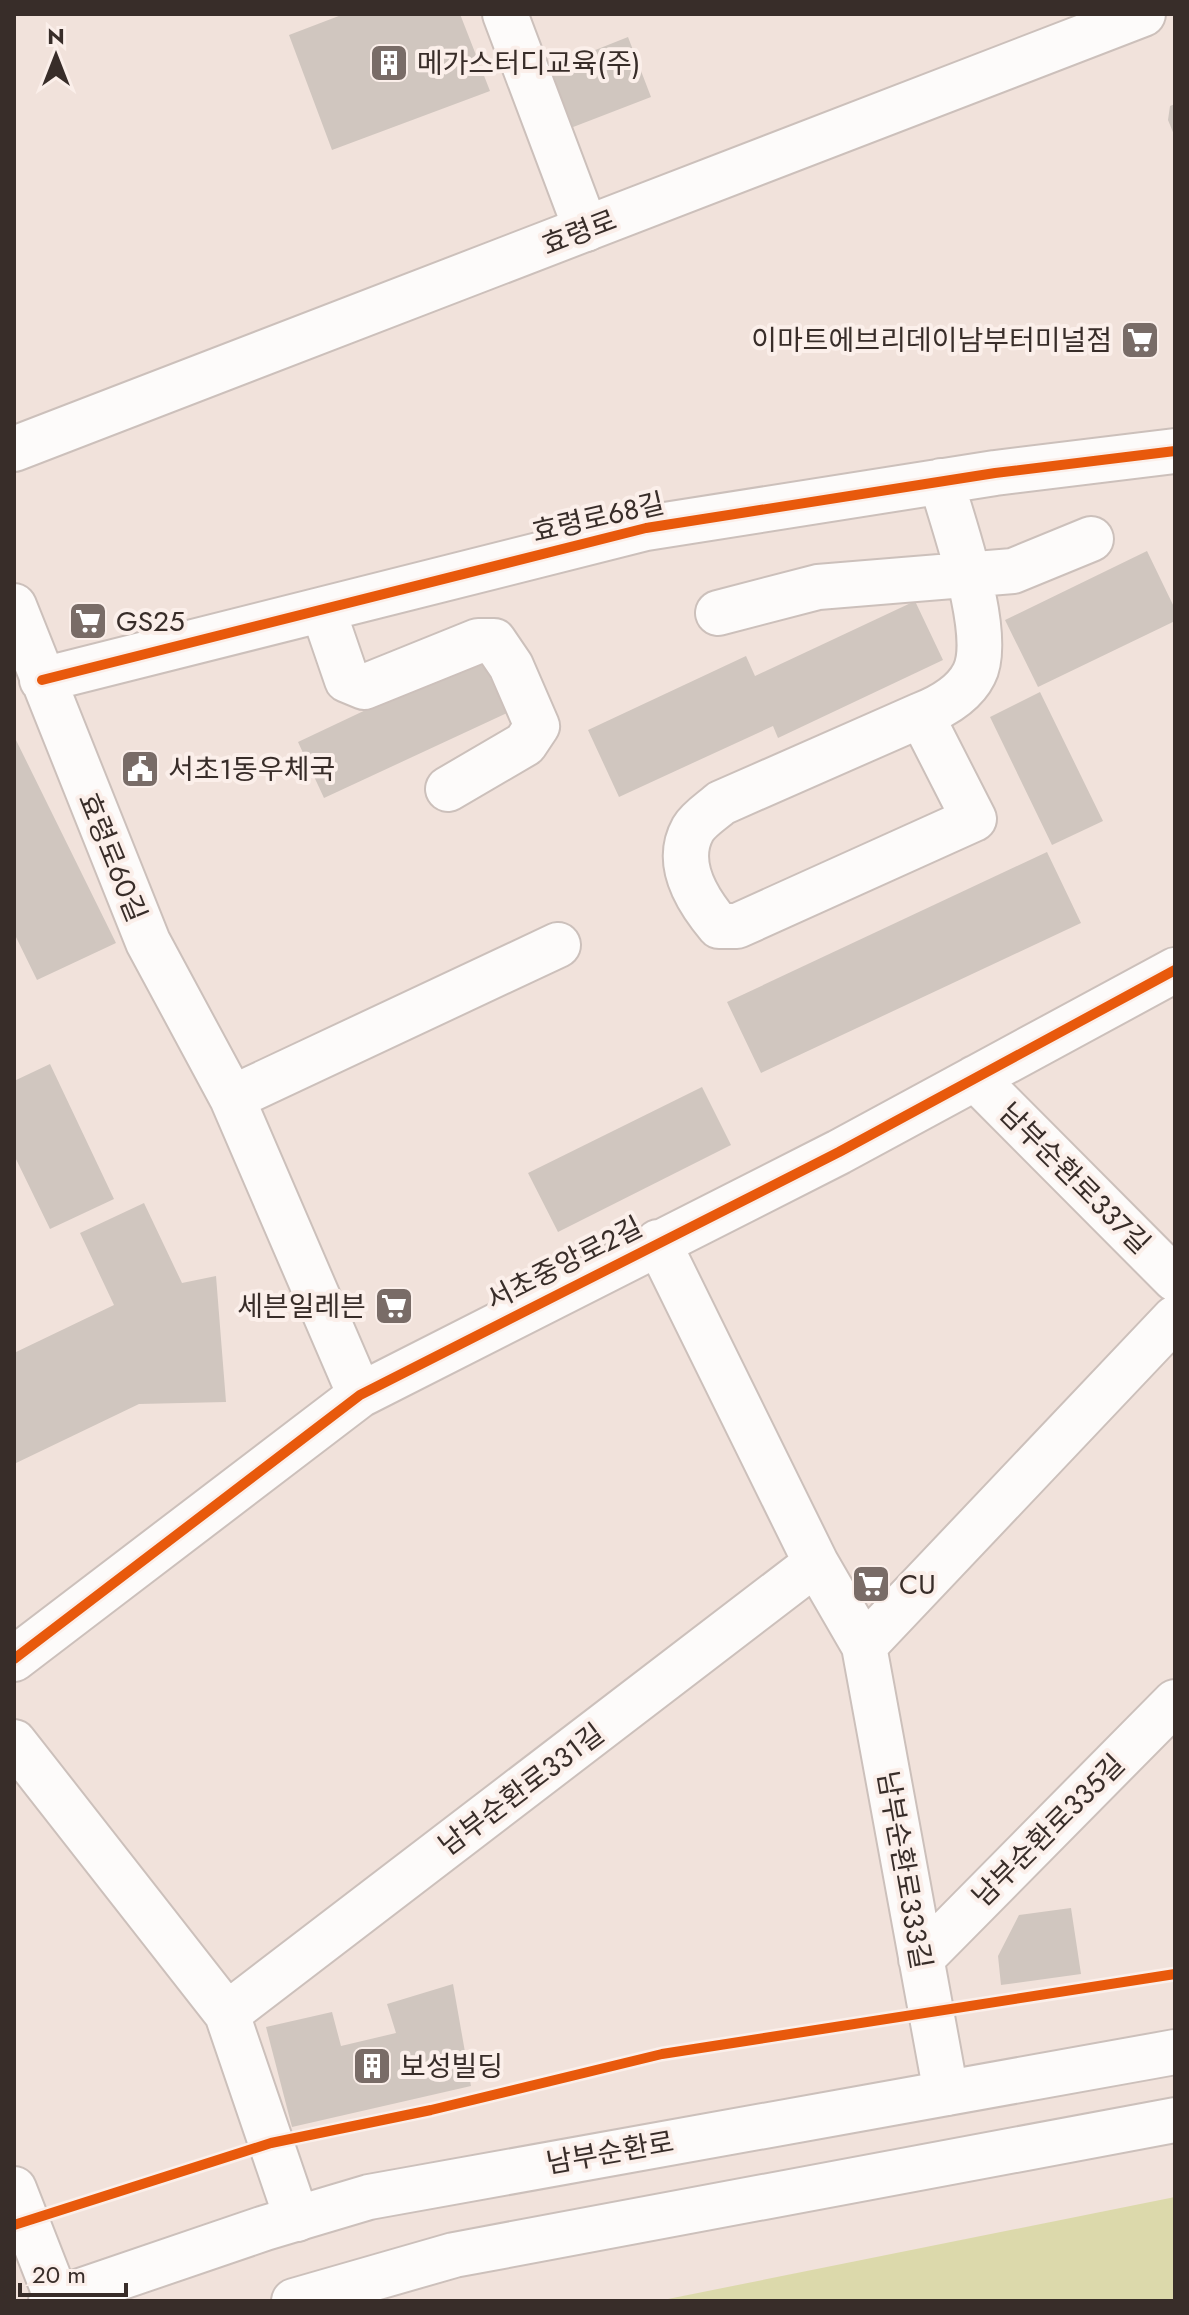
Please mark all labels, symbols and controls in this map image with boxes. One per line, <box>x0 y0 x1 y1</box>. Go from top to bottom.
north arrow <box>16 16 96 96</box>
text: N <box>47 20 65 52</box>
building icon: 메가스터디교육(주) <box>368 42 410 84</box>
place label: 메가스터디교육(주) <box>417 43 640 84</box>
street label: 효령로 <box>536 199 623 265</box>
supermarket icon: 이마트에브리데이남부터미널점 <box>1119 319 1161 361</box>
place label: 이마트에브리데이남부터미널점 <box>751 320 1112 361</box>
street label: 효령로68길 <box>528 482 668 553</box>
supermarket icon: GS25 <box>67 600 109 642</box>
place label: GS25 <box>116 601 185 642</box>
public building icon: 서초1동우체국 <box>119 748 161 790</box>
place label: 서초1동우체국 <box>168 749 335 790</box>
street label: 효령로60길 <box>68 786 157 928</box>
street label: 남부순환로337길 <box>990 1093 1160 1263</box>
street label: 서초중앙로2길 <box>479 1206 649 1320</box>
supermarket icon: 세븐일레븐 <box>373 1285 415 1327</box>
place label: 세븐일레븐 <box>237 1286 366 1327</box>
supermarket icon: CU <box>850 1563 892 1605</box>
place label: CU <box>899 1564 936 1605</box>
street label: 남부순환로331길 <box>430 1714 613 1865</box>
street label: 남부순환로335길 <box>963 1745 1134 1916</box>
street label: 남부순환로333길 <box>867 1768 942 1972</box>
building icon: 보성빌딩 <box>351 2045 393 2087</box>
place label: 보성빌딩 <box>400 2046 503 2087</box>
street label: 남부순환로 <box>543 2121 677 2184</box>
scale bar <box>20 2247 126 2297</box>
text: 20 m <box>32 2257 86 2292</box>

